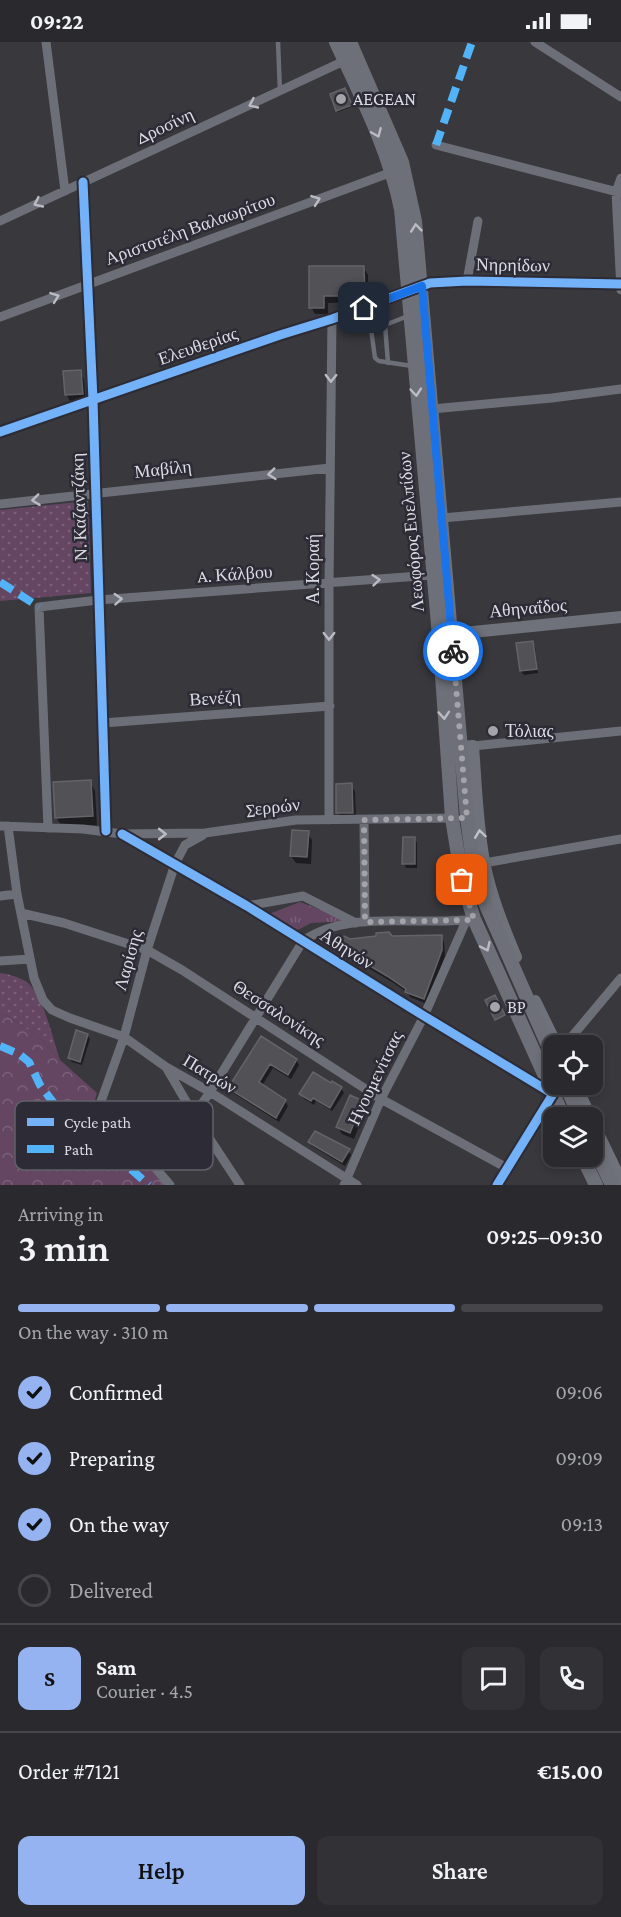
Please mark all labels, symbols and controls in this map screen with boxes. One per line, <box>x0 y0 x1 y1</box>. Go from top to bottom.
text: 09:22 <box>30 9 84 34</box>
place label: AEGEAN <box>353 89 416 109</box>
marker: AEGEAN <box>334 92 348 106</box>
one-way arrow <box>249 97 260 109</box>
street label: Δροσίνη <box>133 104 197 148</box>
one-way arrow <box>370 127 382 138</box>
street label: Αριστοτέλη Βαλαωρίτου <box>102 189 278 269</box>
one-way arrow <box>310 195 321 207</box>
one-way arrow <box>34 196 45 208</box>
one-way arrow <box>410 223 422 233</box>
street label: Νηρηίδων <box>476 254 550 276</box>
pin <box>338 282 389 333</box>
icon: home <box>347 291 380 324</box>
one-way arrow <box>49 292 60 305</box>
street label: Ελευθερίας <box>156 323 240 369</box>
one-way arrow <box>325 373 338 382</box>
one-way arrow <box>410 388 423 397</box>
street label: Λεωφόρος Ευελπίδων <box>394 451 428 613</box>
street label: Ν. Καζαντζάκη <box>67 452 91 562</box>
street label: Μαβίλη <box>133 456 193 482</box>
one-way arrow <box>267 467 277 480</box>
one-way arrow <box>32 493 41 506</box>
street label: Α. Κοραή <box>303 534 323 604</box>
street label: A. Κάλβου <box>197 561 273 587</box>
one-way arrow <box>371 574 380 587</box>
one-way arrow <box>114 593 123 606</box>
street label: Αθηναΐδος <box>488 595 568 621</box>
courier <box>423 621 483 681</box>
one-way arrow <box>323 631 335 640</box>
icon: bike <box>437 635 470 668</box>
street label: Βενέζη <box>189 686 241 710</box>
one-way arrow <box>438 711 451 720</box>
place label: Τόλιας <box>505 721 554 741</box>
marker: Τόλιας <box>486 724 500 738</box>
street label: Σερρών <box>245 794 301 820</box>
one-way arrow <box>158 827 167 840</box>
one-way arrow <box>474 829 487 838</box>
pin <box>436 854 487 905</box>
icon: bag <box>445 863 478 896</box>
street label: Αθηνών <box>317 925 377 973</box>
street label: Λαρίσης <box>110 927 146 993</box>
one-way arrow <box>479 940 491 951</box>
street label: Θεσσαλονίκης <box>229 976 329 1050</box>
place label: BP <box>507 997 526 1017</box>
marker: BP <box>488 1000 502 1014</box>
street label: Ηγουμενίτσας <box>344 1028 406 1128</box>
map controls <box>543 1035 603 1167</box>
button: locate <box>543 1035 603 1095</box>
street label: Πατρών <box>180 1050 240 1098</box>
legend <box>15 1101 213 1170</box>
button: layers <box>543 1107 603 1167</box>
text: Cycle path <box>64 1114 131 1132</box>
text: Path <box>64 1141 94 1158</box>
text: Arriving in <box>18 1203 103 1225</box>
text: 09:25–09:30 <box>486 1224 603 1249</box>
text: 3 min <box>18 1226 109 1269</box>
text: On the way · 310 m <box>18 1321 168 1343</box>
icon: check <box>18 1376 51 1409</box>
text: Confirmed <box>69 1380 163 1405</box>
text: 09:06 <box>556 1381 603 1403</box>
icon: check <box>18 1442 51 1475</box>
text: Preparing <box>69 1446 155 1471</box>
text: 09:09 <box>556 1447 603 1469</box>
icon: check <box>18 1508 51 1541</box>
text: On the way <box>69 1512 169 1537</box>
text: 09:13 <box>561 1513 603 1535</box>
text: Delivered <box>69 1578 153 1603</box>
button: chat <box>462 1647 525 1710</box>
button: phone <box>540 1647 603 1710</box>
text: Sam <box>96 1655 136 1680</box>
text: S <box>44 1666 55 1691</box>
text: Courier · 4.5 <box>96 1680 193 1702</box>
text: Order #7121 <box>18 1759 120 1784</box>
text: €15.00 <box>537 1759 603 1784</box>
button: Help <box>18 1836 305 1905</box>
button: Share <box>317 1836 603 1905</box>

